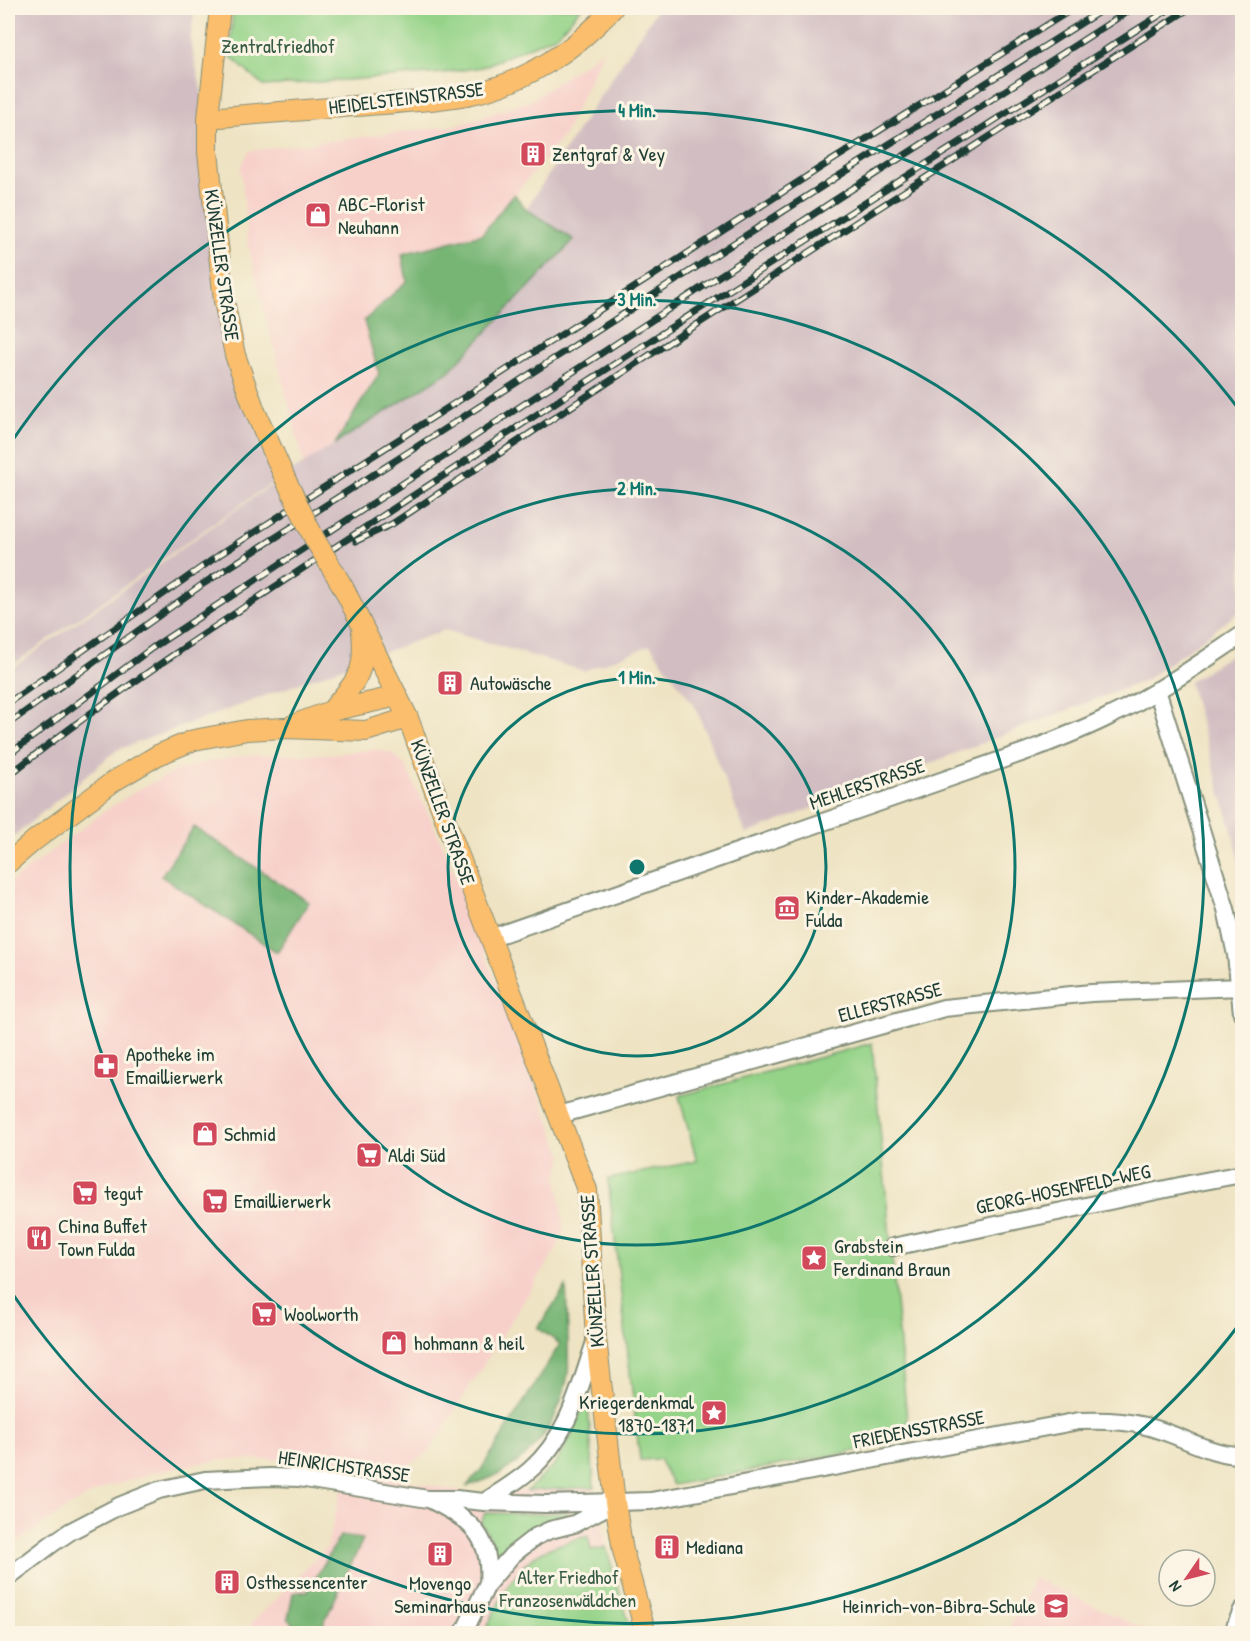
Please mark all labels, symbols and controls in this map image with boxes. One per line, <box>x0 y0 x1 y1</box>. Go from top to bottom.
park label: Zentralfriedhof <box>221 32 335 59</box>
street label: HEIDELSTEINSTRASSE <box>327 75 485 120</box>
text: 4 Min. <box>618 98 656 123</box>
building icon: Zentgraf & Vey <box>518 139 548 169</box>
place label: Zentgraf & Vey <box>552 140 665 167</box>
street label: KÜNZELLER STRASSE <box>198 187 247 343</box>
place label: ABC-Florist Neuhann <box>338 190 426 240</box>
shop icon: ABC-Florist Neuhann <box>303 200 333 230</box>
text: 3 Min. <box>618 287 657 312</box>
text: 2 Min. <box>617 476 657 501</box>
text: 1 Min. <box>618 665 656 690</box>
building icon: Autowäsche <box>435 668 465 698</box>
place label: Autowäsche <box>470 669 552 696</box>
street label: KÜNZELLER STRASSE <box>405 735 482 889</box>
street label: MEHLERSTRASSE <box>806 751 928 816</box>
centre of rings <box>627 857 647 877</box>
place label: Kinder-Akademie Fulda <box>805 883 929 933</box>
museum icon: Kinder-Akademie Fulda <box>772 893 802 923</box>
street label: ELLERSTRASSE <box>835 975 945 1028</box>
place label: Apotheke im Emaillierwerk <box>126 1040 223 1090</box>
pharmacy icon: Apotheke im Emaillierwerk <box>91 1051 121 1081</box>
shop icon: Schmid <box>190 1119 220 1149</box>
place label: Schmid <box>224 1120 275 1147</box>
supermarket icon: Aldi Süd <box>354 1140 384 1170</box>
place label: Aldi Süd <box>388 1141 445 1168</box>
street label: GEORG-HOSENFELD-WEG <box>973 1157 1153 1220</box>
supermarket icon: tegut <box>70 1178 100 1208</box>
place label: tegut <box>104 1179 144 1206</box>
supermarket icon: Emaillierwerk <box>200 1186 230 1216</box>
place label: Emaillierwerk <box>234 1187 331 1214</box>
street label: KÜNZELLER STRASSE <box>573 1194 610 1348</box>
place label: China Buffet Town Fulda <box>58 1212 148 1262</box>
restaurant icon: China Buffet Town Fulda <box>24 1223 54 1253</box>
place label: Grabstein Ferdinand Braun <box>833 1232 950 1282</box>
place icon: Grabstein Ferdinand Braun <box>799 1243 829 1273</box>
supermarket icon: Woolworth <box>249 1299 279 1329</box>
place label: Woolworth <box>284 1300 358 1327</box>
shop icon: hohmann & heil <box>379 1328 409 1358</box>
place label: hohmann & heil <box>414 1329 525 1356</box>
place label: Kriegerdenkmal 1870-1871 <box>579 1388 695 1438</box>
place icon: Kriegerdenkmal 1870-1871 <box>699 1398 729 1428</box>
street label: FRIEDENSSTRASSE <box>850 1403 987 1455</box>
street label: HEINRICHSTRASSE <box>277 1443 412 1488</box>
building icon: Mediana <box>652 1532 682 1562</box>
place label: Mediana <box>686 1533 743 1560</box>
building icon: Movengo Seminarhaus <box>425 1539 455 1569</box>
north arrow <box>1157 1548 1217 1608</box>
park label: Alter Friedhof Franzosenwäldchen <box>499 1563 636 1613</box>
building icon: Osthessencenter <box>212 1567 242 1597</box>
place label: Osthessencenter <box>246 1568 368 1595</box>
place label: Movengo Seminarhaus <box>394 1569 486 1619</box>
text: N <box>1163 1576 1186 1596</box>
school or university icon: Heinrich-von-Bibra-Schule <box>1041 1591 1071 1621</box>
place label: Heinrich-von-Bibra-Schule <box>842 1592 1036 1619</box>

